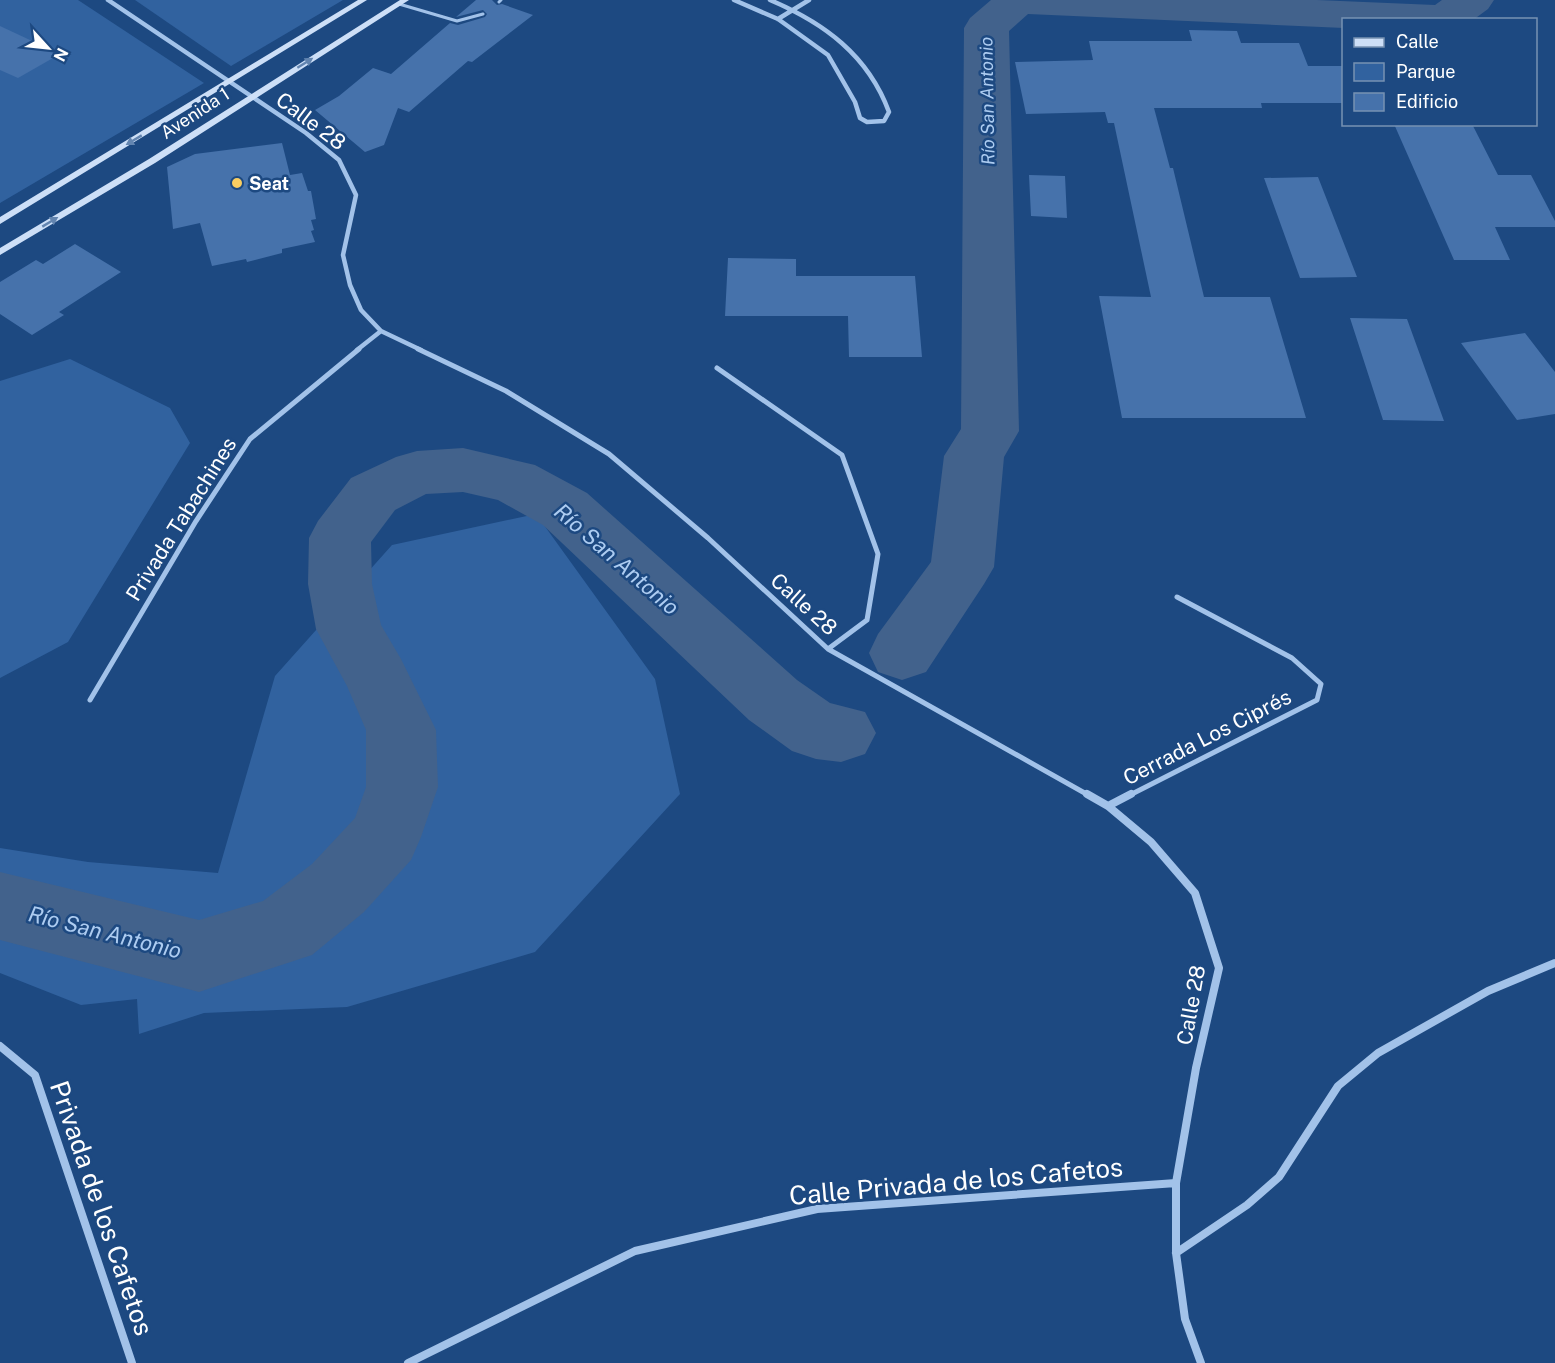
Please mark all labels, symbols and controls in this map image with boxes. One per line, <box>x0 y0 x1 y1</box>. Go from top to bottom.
north arrow <box>18 18 78 78</box>
legend <box>1342 18 1537 126</box>
text: Calle <box>1396 31 1439 52</box>
water label: Río San Antonio <box>975 36 999 165</box>
text: N <box>50 45 72 64</box>
one-way arrow <box>297 58 313 69</box>
text: Parque <box>1396 61 1456 82</box>
street label: Avenida 1 <box>157 83 233 143</box>
street label: Calle 28 <box>271 87 351 155</box>
text: Edificio <box>1396 91 1458 112</box>
one-way arrow <box>126 135 142 146</box>
place label: Seat <box>249 173 289 194</box>
marker: Seat <box>230 176 244 190</box>
one-way arrow <box>42 216 58 227</box>
street label: Privada Tabachines <box>121 433 241 605</box>
water label: Río San Antonio <box>549 498 685 620</box>
street label: Calle 28 <box>766 568 842 640</box>
street label: Cerrada Los Ciprés <box>1119 684 1295 790</box>
water label: Río San Antonio <box>26 900 184 964</box>
street label: Calle 28 <box>1172 963 1210 1047</box>
street label: Privada de los Cafetos <box>44 1077 160 1339</box>
street label: Calle Privada de los Cafetos <box>788 1151 1124 1211</box>

